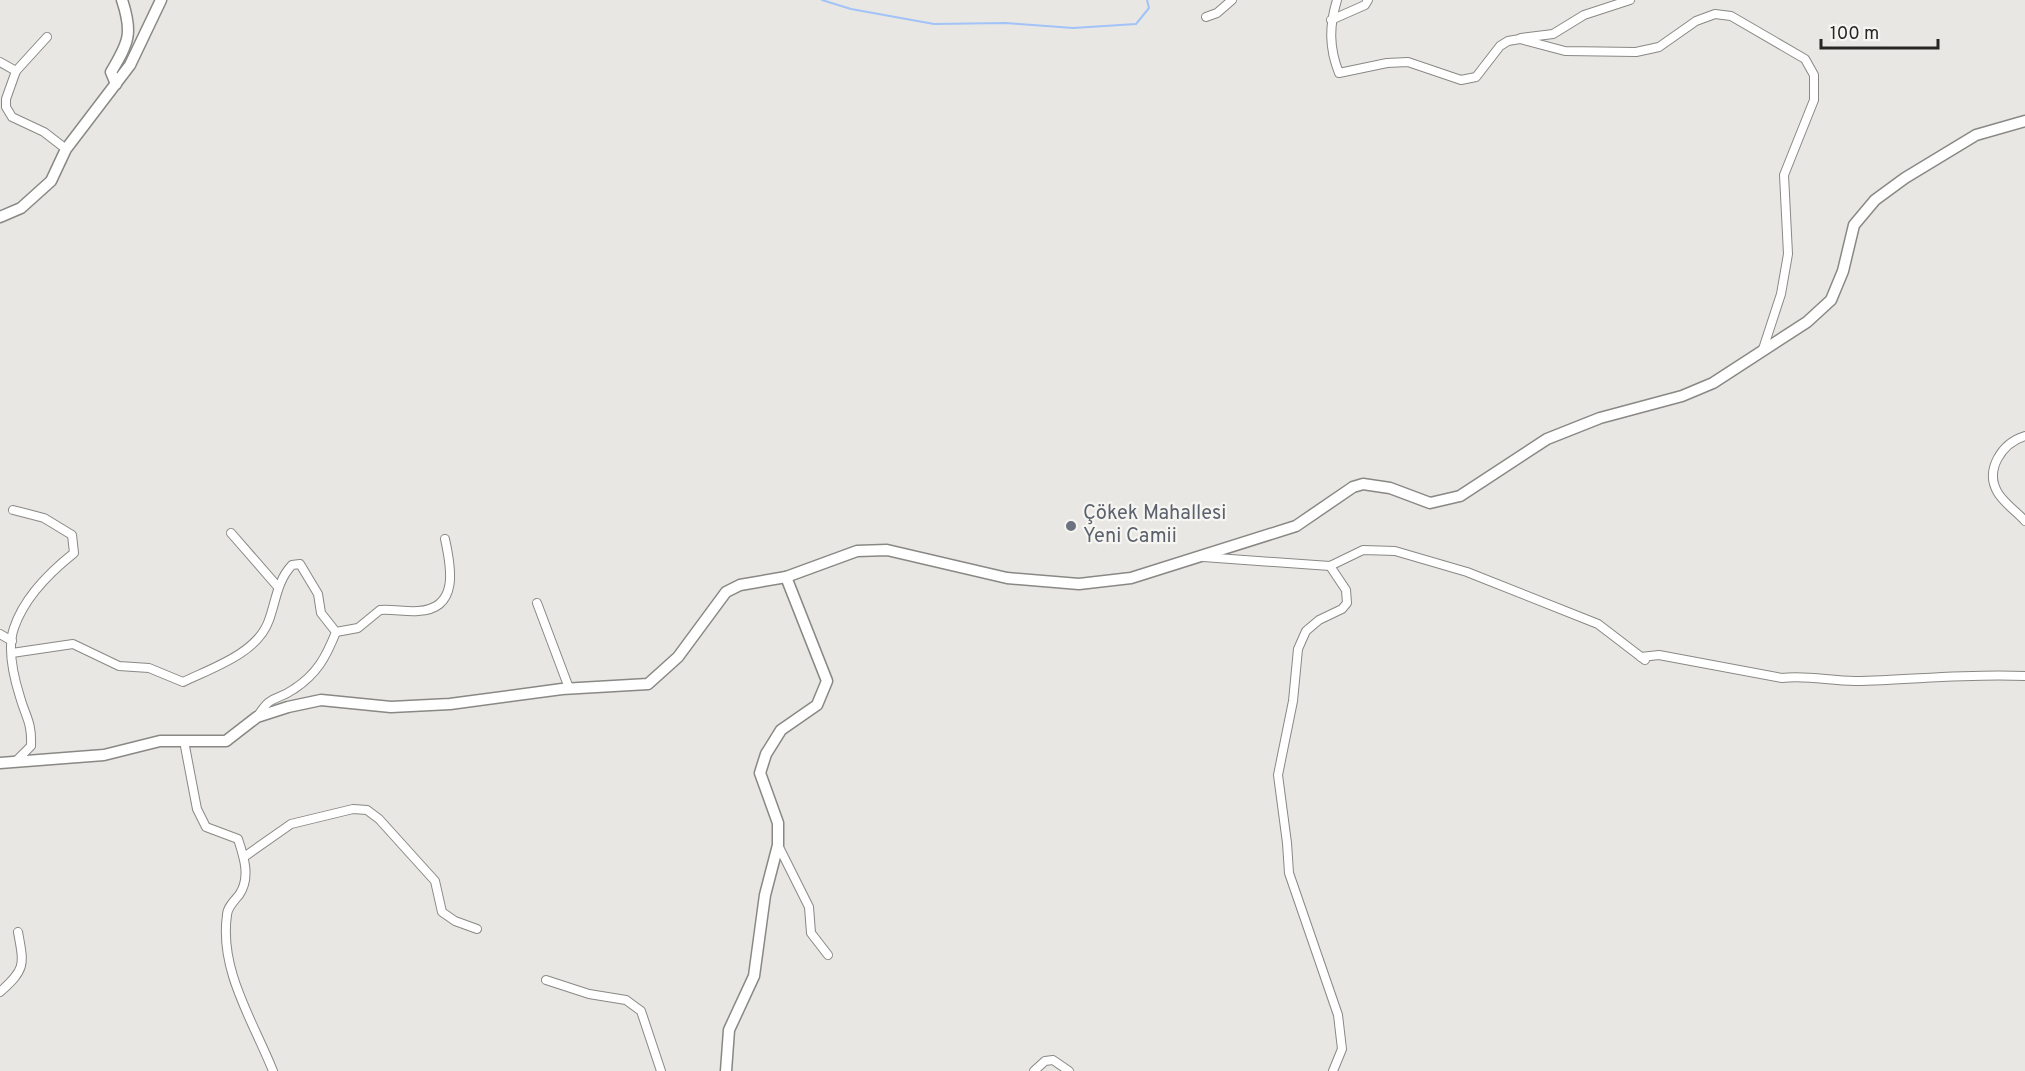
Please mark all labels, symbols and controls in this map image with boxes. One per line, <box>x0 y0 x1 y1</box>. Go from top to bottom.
scale bar <box>1821 12 1938 50</box>
text: 100 m <box>1830 23 1879 46</box>
place label: Çökek Mahallesi Yeni Camii <box>1083 501 1226 550</box>
marker: Çökek Mahallesi Yeni Camii <box>1064 519 1078 533</box>

